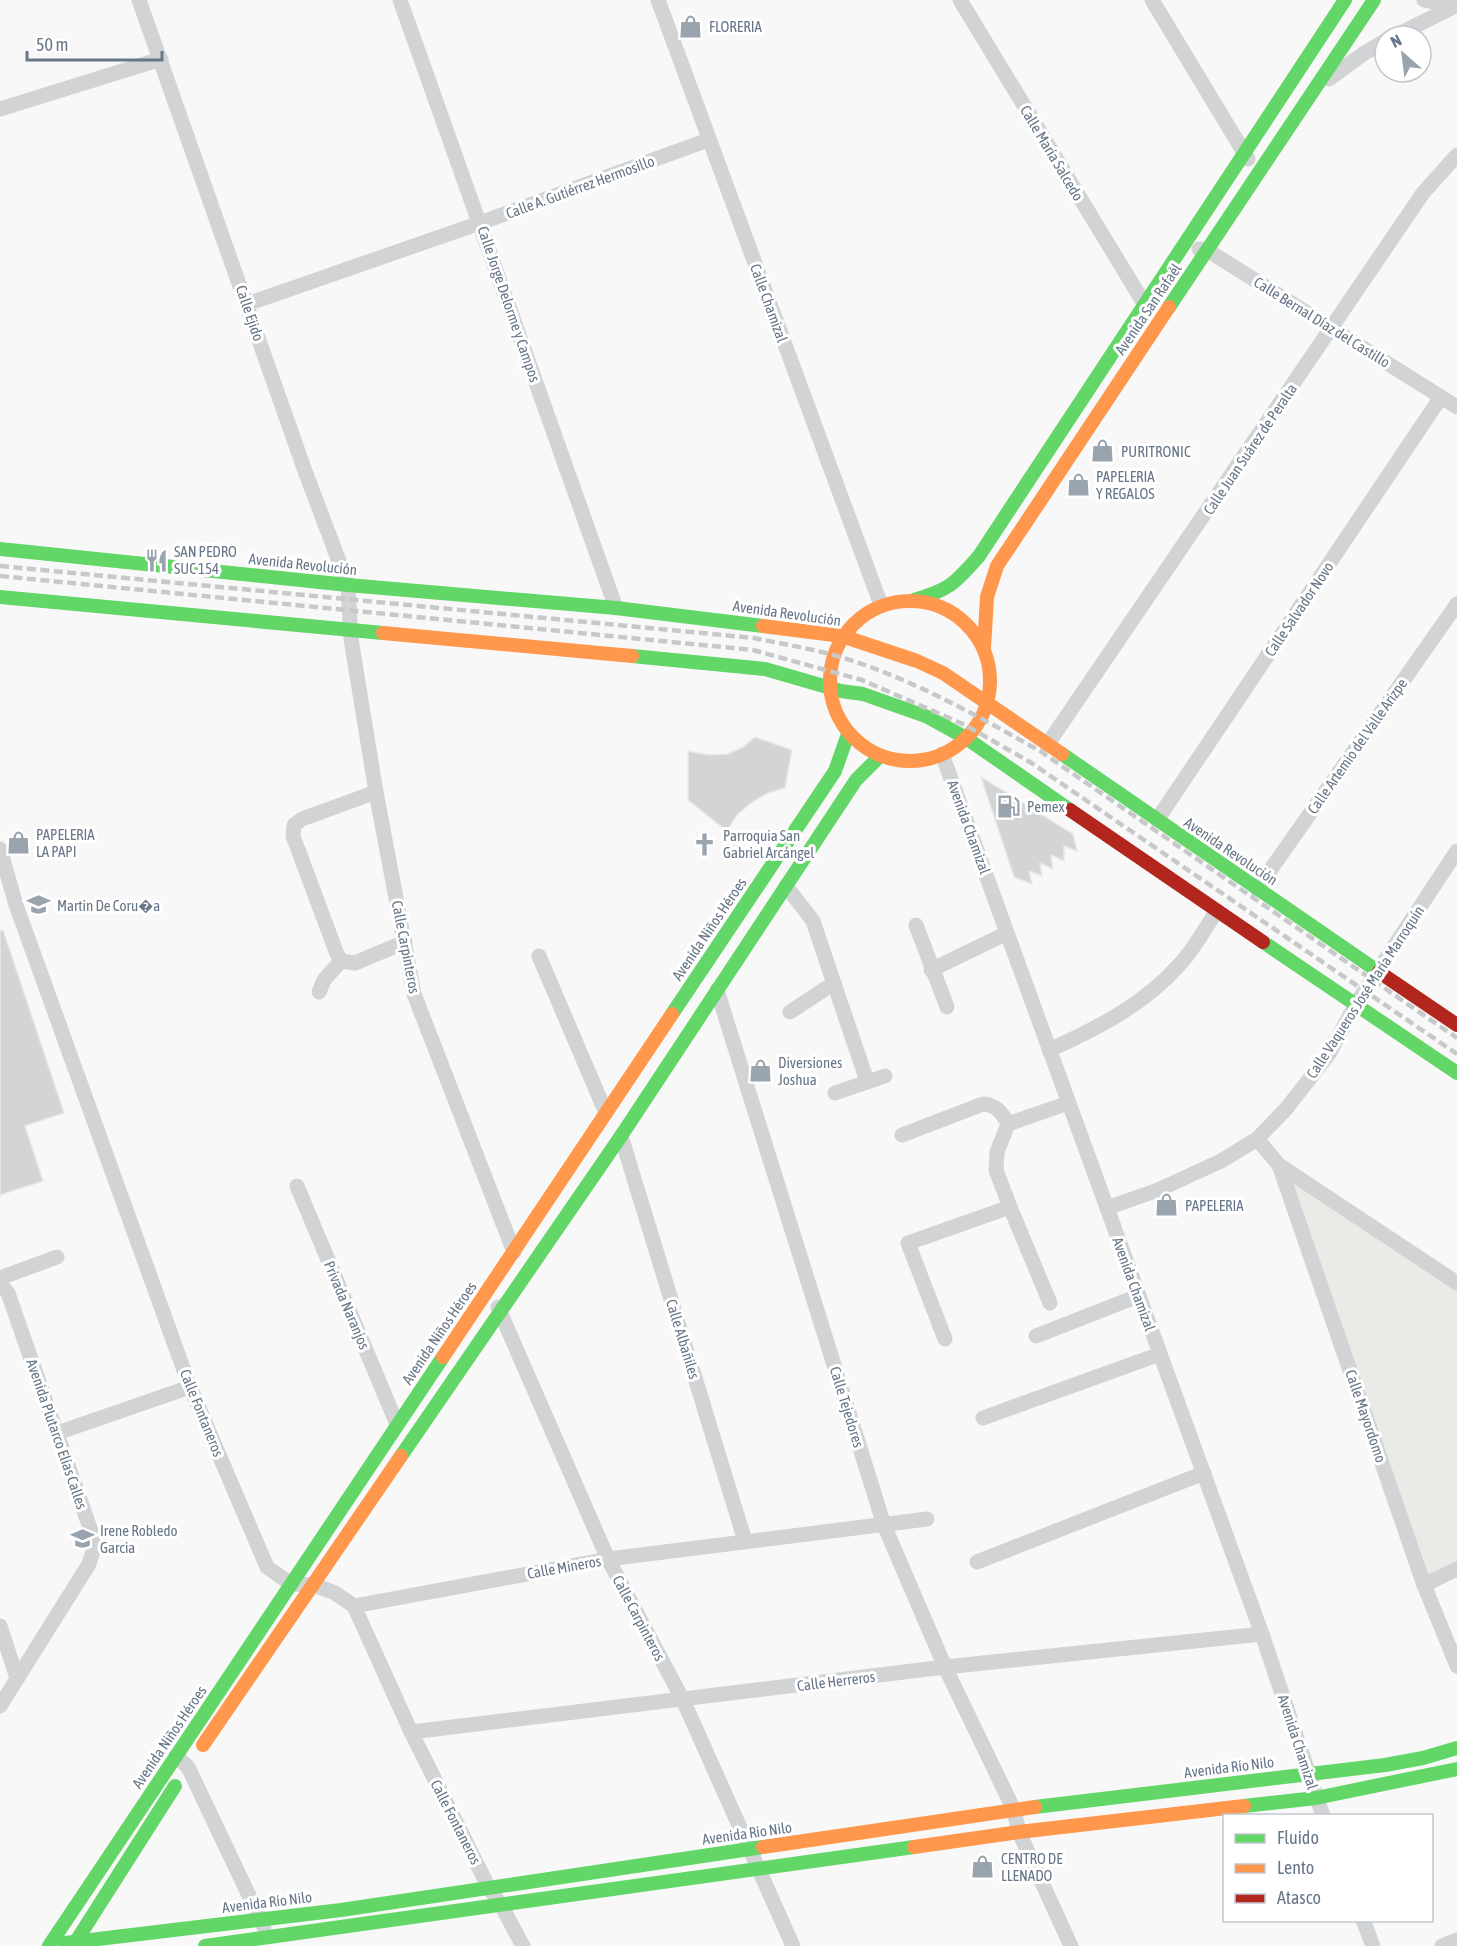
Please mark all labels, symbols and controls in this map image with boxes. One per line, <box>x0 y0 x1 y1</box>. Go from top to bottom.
shop icon: FLORERIA <box>678 13 704 39</box>
place label: FLORERIA <box>709 18 763 35</box>
scale bar <box>27 24 162 62</box>
north arrow <box>1373 24 1433 84</box>
text: N <box>1388 31 1404 51</box>
text: 50 m <box>36 34 68 55</box>
street label: Calle María Salcedo <box>1017 102 1087 204</box>
street label: Calle A. Gutiérrez Hermosillo <box>503 152 657 222</box>
street label: Calle Jorge Delorme y Campos <box>474 224 544 384</box>
street label: Avenida San Rafaél <box>1111 260 1185 358</box>
street label: Calle Chamizal <box>747 262 791 344</box>
street label: Calle Bernal Díaz del Castillo <box>1251 273 1393 371</box>
street label: Calle Ejido <box>233 283 267 343</box>
street label: Calle Juan Suárez de Peralta <box>1200 380 1300 518</box>
shop icon: PURITRONIC <box>1090 438 1116 464</box>
place label: PURITRONIC <box>1121 443 1191 460</box>
place label: PAPELERIA Y REGALOS <box>1096 468 1155 502</box>
shop icon: PAPELERIA Y REGALOS <box>1065 472 1091 498</box>
place label: SAN PEDRO SUC 154 <box>174 543 237 577</box>
restaurant icon: SAN PEDRO SUC 154 <box>143 547 169 573</box>
street label: Avenida Revolución <box>248 550 358 578</box>
street label: Calle Salvador Novo <box>1261 559 1337 659</box>
street label: Avenida Revolución <box>732 597 842 629</box>
street label: Calle Artemio del Valle Arizpe <box>1304 675 1410 817</box>
street label: Avenida Chamizal <box>944 778 994 876</box>
fuel station icon: Pemex <box>996 793 1022 819</box>
place label: Pemex <box>1027 798 1065 815</box>
street label: Avenida Revolución <box>1181 814 1281 888</box>
place label: PAPELERIA LA PAPI <box>36 826 95 860</box>
place label: Parroquia San Gabriel Arcángel <box>723 827 814 861</box>
shop icon: PAPELERIA LA PAPI <box>5 830 31 856</box>
church icon: Parroquia San Gabriel Arcángel <box>692 831 718 857</box>
street label: Avenida Niños Héroes <box>668 874 750 984</box>
school or university icon: Martin De Coru�a <box>26 892 52 918</box>
place label: Martin De Coru�a <box>57 897 160 914</box>
street label: Calle Carpinteros <box>389 899 423 995</box>
street label: Calle Vaqueros José María Marroquín <box>1303 903 1427 1081</box>
place label: Diversiones Joshua <box>778 1054 842 1088</box>
shop icon: Diversiones Joshua <box>747 1058 773 1084</box>
shop icon: PAPELERIA <box>1154 1192 1180 1218</box>
place label: PAPELERIA <box>1185 1197 1244 1214</box>
street label: Avenida Chamizal <box>1109 1235 1159 1333</box>
street label: Privada Naranjos <box>321 1258 373 1352</box>
street label: Avenida Niños Héroes <box>398 1278 480 1388</box>
street label: Calle Albañiles <box>663 1297 703 1381</box>
street label: Avenida Plutarco Elías Calles <box>23 1357 91 1511</box>
street label: Calle Tejedores <box>827 1364 867 1450</box>
street label: Calle Fontaneros <box>177 1367 227 1459</box>
street label: Calle Mayordomo <box>1342 1367 1390 1465</box>
place label: Irene Robledo Garcia <box>100 1522 178 1556</box>
school or university icon: Irene Robledo Garcia <box>69 1526 95 1552</box>
street label: Calle Mineros <box>526 1552 602 1582</box>
street label: Calle Carpinteros <box>609 1572 669 1664</box>
street label: Calle Herreros <box>796 1668 876 1694</box>
street label: Avenida Niños Héroes <box>128 1682 210 1792</box>
street label: Avenida Chamizal <box>1275 1692 1321 1792</box>
street label: Avenida Río Nilo <box>1183 1753 1275 1781</box>
street label: Calle Fontaneros <box>427 1777 485 1867</box>
legend <box>1223 1814 1433 1922</box>
street label: Avenida Río Nilo <box>701 1818 793 1848</box>
text: Fluido <box>1277 1827 1319 1848</box>
place label: CENTRO DE LLENADO <box>1001 1850 1063 1884</box>
shop icon: CENTRO DE LLENADO <box>970 1854 996 1880</box>
text: Lento <box>1277 1857 1314 1878</box>
text: Atasco <box>1277 1887 1321 1908</box>
street label: Avenida Río Nilo <box>221 1888 313 1916</box>

